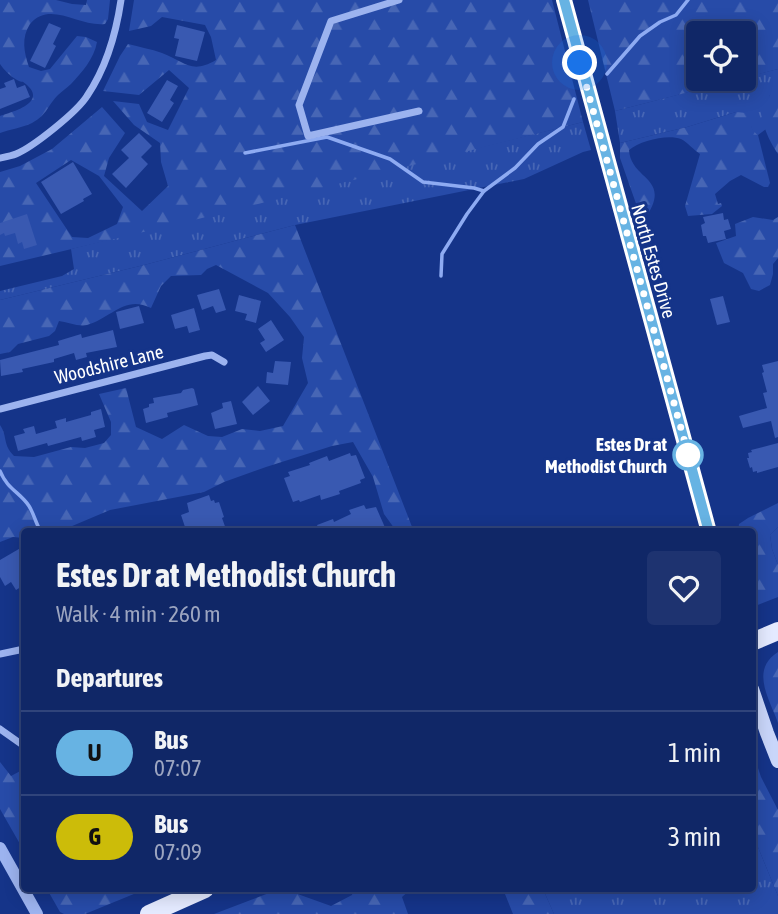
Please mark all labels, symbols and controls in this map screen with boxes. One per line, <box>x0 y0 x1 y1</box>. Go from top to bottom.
map controls <box>686 21 756 91</box>
button: locate <box>686 21 756 91</box>
your location <box>562 45 597 80</box>
street label: North Estes Drive <box>627 201 681 321</box>
street label: Woodshire Lane <box>52 340 166 388</box>
place label: Estes Dr at Methodist Church <box>545 433 668 477</box>
marker: Estes Dr at Methodist Church <box>673 440 703 470</box>
button: heart <box>647 551 721 625</box>
text: Estes Dr at Methodist Church <box>56 556 396 594</box>
text: Walk · 4 min · 260 m <box>56 601 220 627</box>
text: Departures <box>56 663 163 693</box>
text: Bus <box>154 725 188 755</box>
text: 1 min <box>668 738 721 768</box>
text: U <box>87 739 102 766</box>
text: 07:07 <box>154 755 202 781</box>
text: Bus <box>154 809 188 839</box>
text: 3 min <box>668 822 721 852</box>
text: G <box>88 823 101 850</box>
text: 07:09 <box>154 839 202 865</box>

